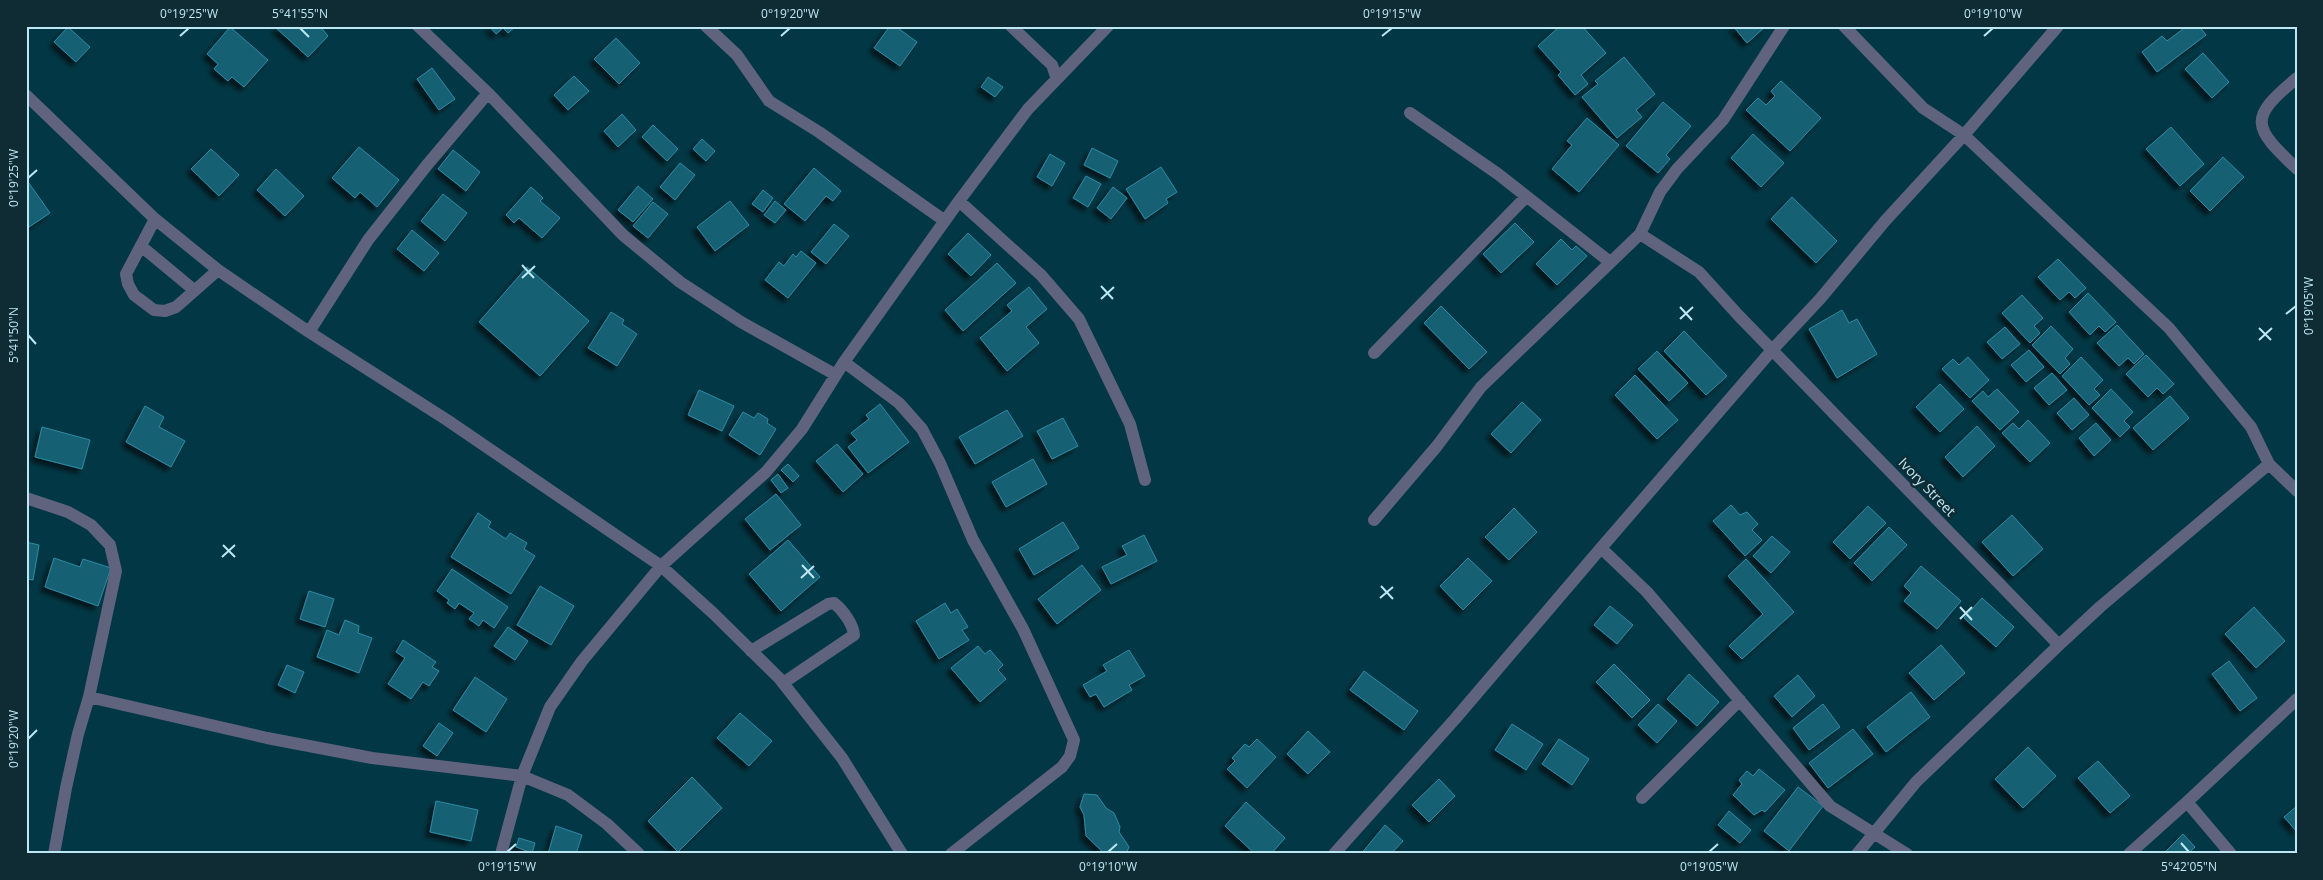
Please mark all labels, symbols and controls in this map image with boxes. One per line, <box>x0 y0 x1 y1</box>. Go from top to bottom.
text: 0°19'25"W <box>160 5 218 22</box>
text: 5°41'55"N <box>272 5 328 22</box>
text: 0°19'20"W <box>761 5 819 22</box>
text: 0°19'15"W <box>1363 5 1421 22</box>
text: 0°19'10"W <box>1964 5 2022 22</box>
text: 0°19'25"W <box>5 149 22 207</box>
text: 0°19'05"W <box>2300 277 2317 335</box>
text: 5°41'50"N <box>5 307 22 363</box>
street label: Ivory Street <box>1895 453 1960 520</box>
text: 0°19'20"W <box>5 710 22 768</box>
text: 0°19'15"W <box>478 858 536 875</box>
text: 0°19'10"W <box>1079 858 1137 875</box>
text: 0°19'05"W <box>1680 858 1738 875</box>
text: 5°42'05"N <box>2161 858 2217 875</box>

